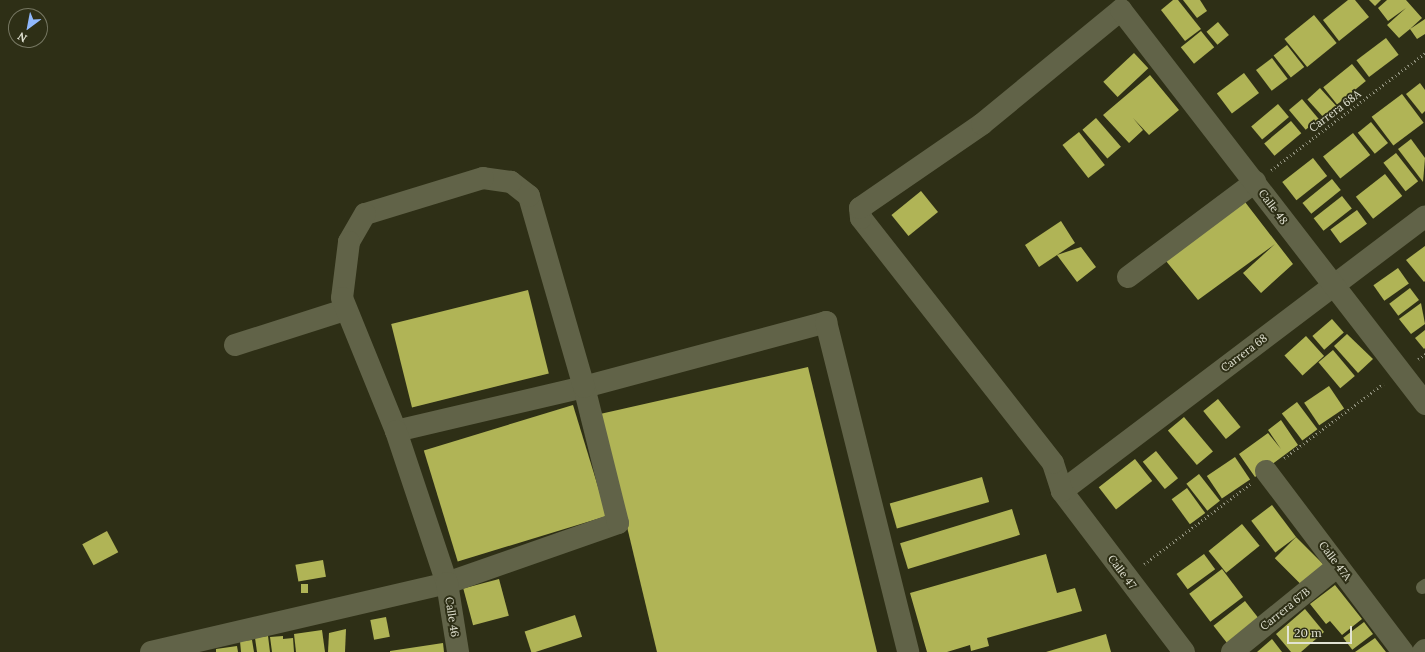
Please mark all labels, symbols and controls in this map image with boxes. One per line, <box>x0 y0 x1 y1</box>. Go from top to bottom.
north arrow <box>8 8 48 48</box>
text: N <box>15 29 29 46</box>
street label: Carrera 68A <box>1306 87 1364 135</box>
street label: Calle 48 <box>1256 187 1290 227</box>
street label: Carrera 68 <box>1218 331 1270 375</box>
street label: Calle 47A <box>1316 539 1354 583</box>
street label: Calle 47 <box>1105 552 1139 592</box>
street label: Carrera 67B <box>1257 585 1313 633</box>
street label: Calle 46 <box>442 596 462 638</box>
scale bar <box>1289 618 1354 644</box>
text: 20 m <box>1294 625 1322 640</box>

